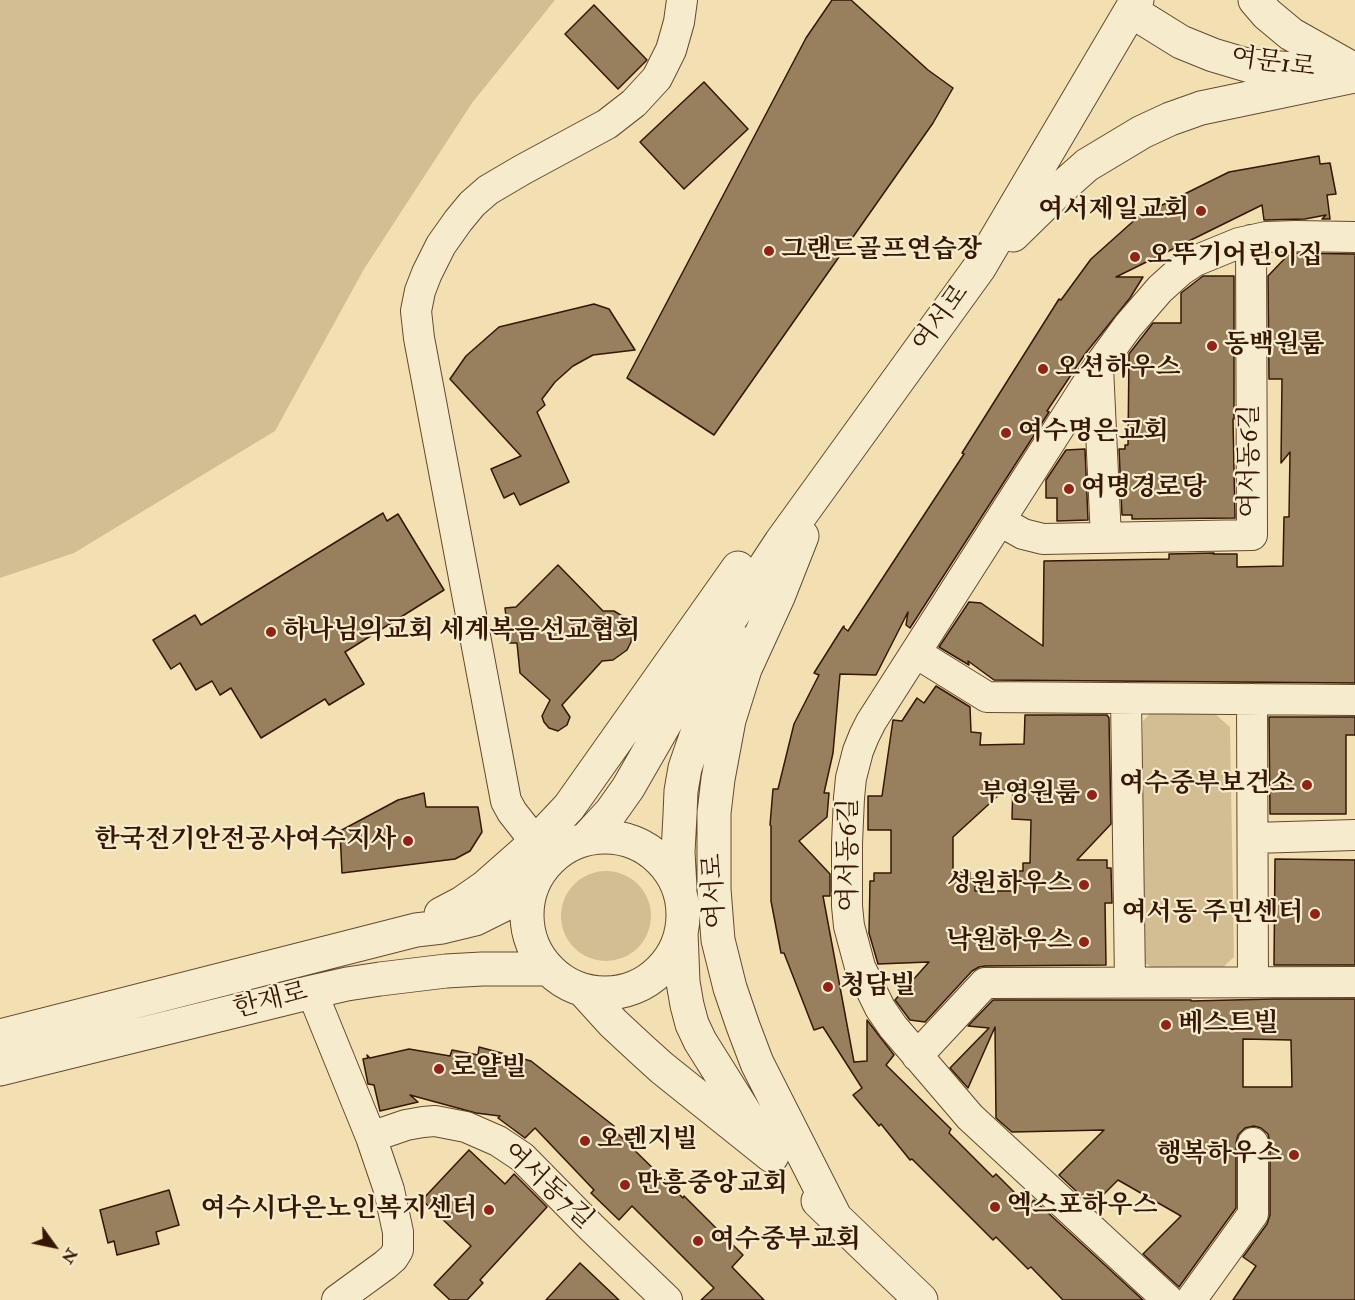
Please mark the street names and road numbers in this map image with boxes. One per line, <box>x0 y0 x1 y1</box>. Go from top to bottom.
street label: 여문1로 <box>1229 43 1317 85</box>
street label: 여서로 <box>907 279 977 359</box>
street label: 여서동6길 <box>1235 404 1267 518</box>
street label: 여서동6길 <box>834 798 866 912</box>
street label: 여서로 <box>698 853 734 929</box>
street label: 한재로 <box>231 978 311 1026</box>
street label: 여서동7길 <box>495 1137 599 1237</box>

